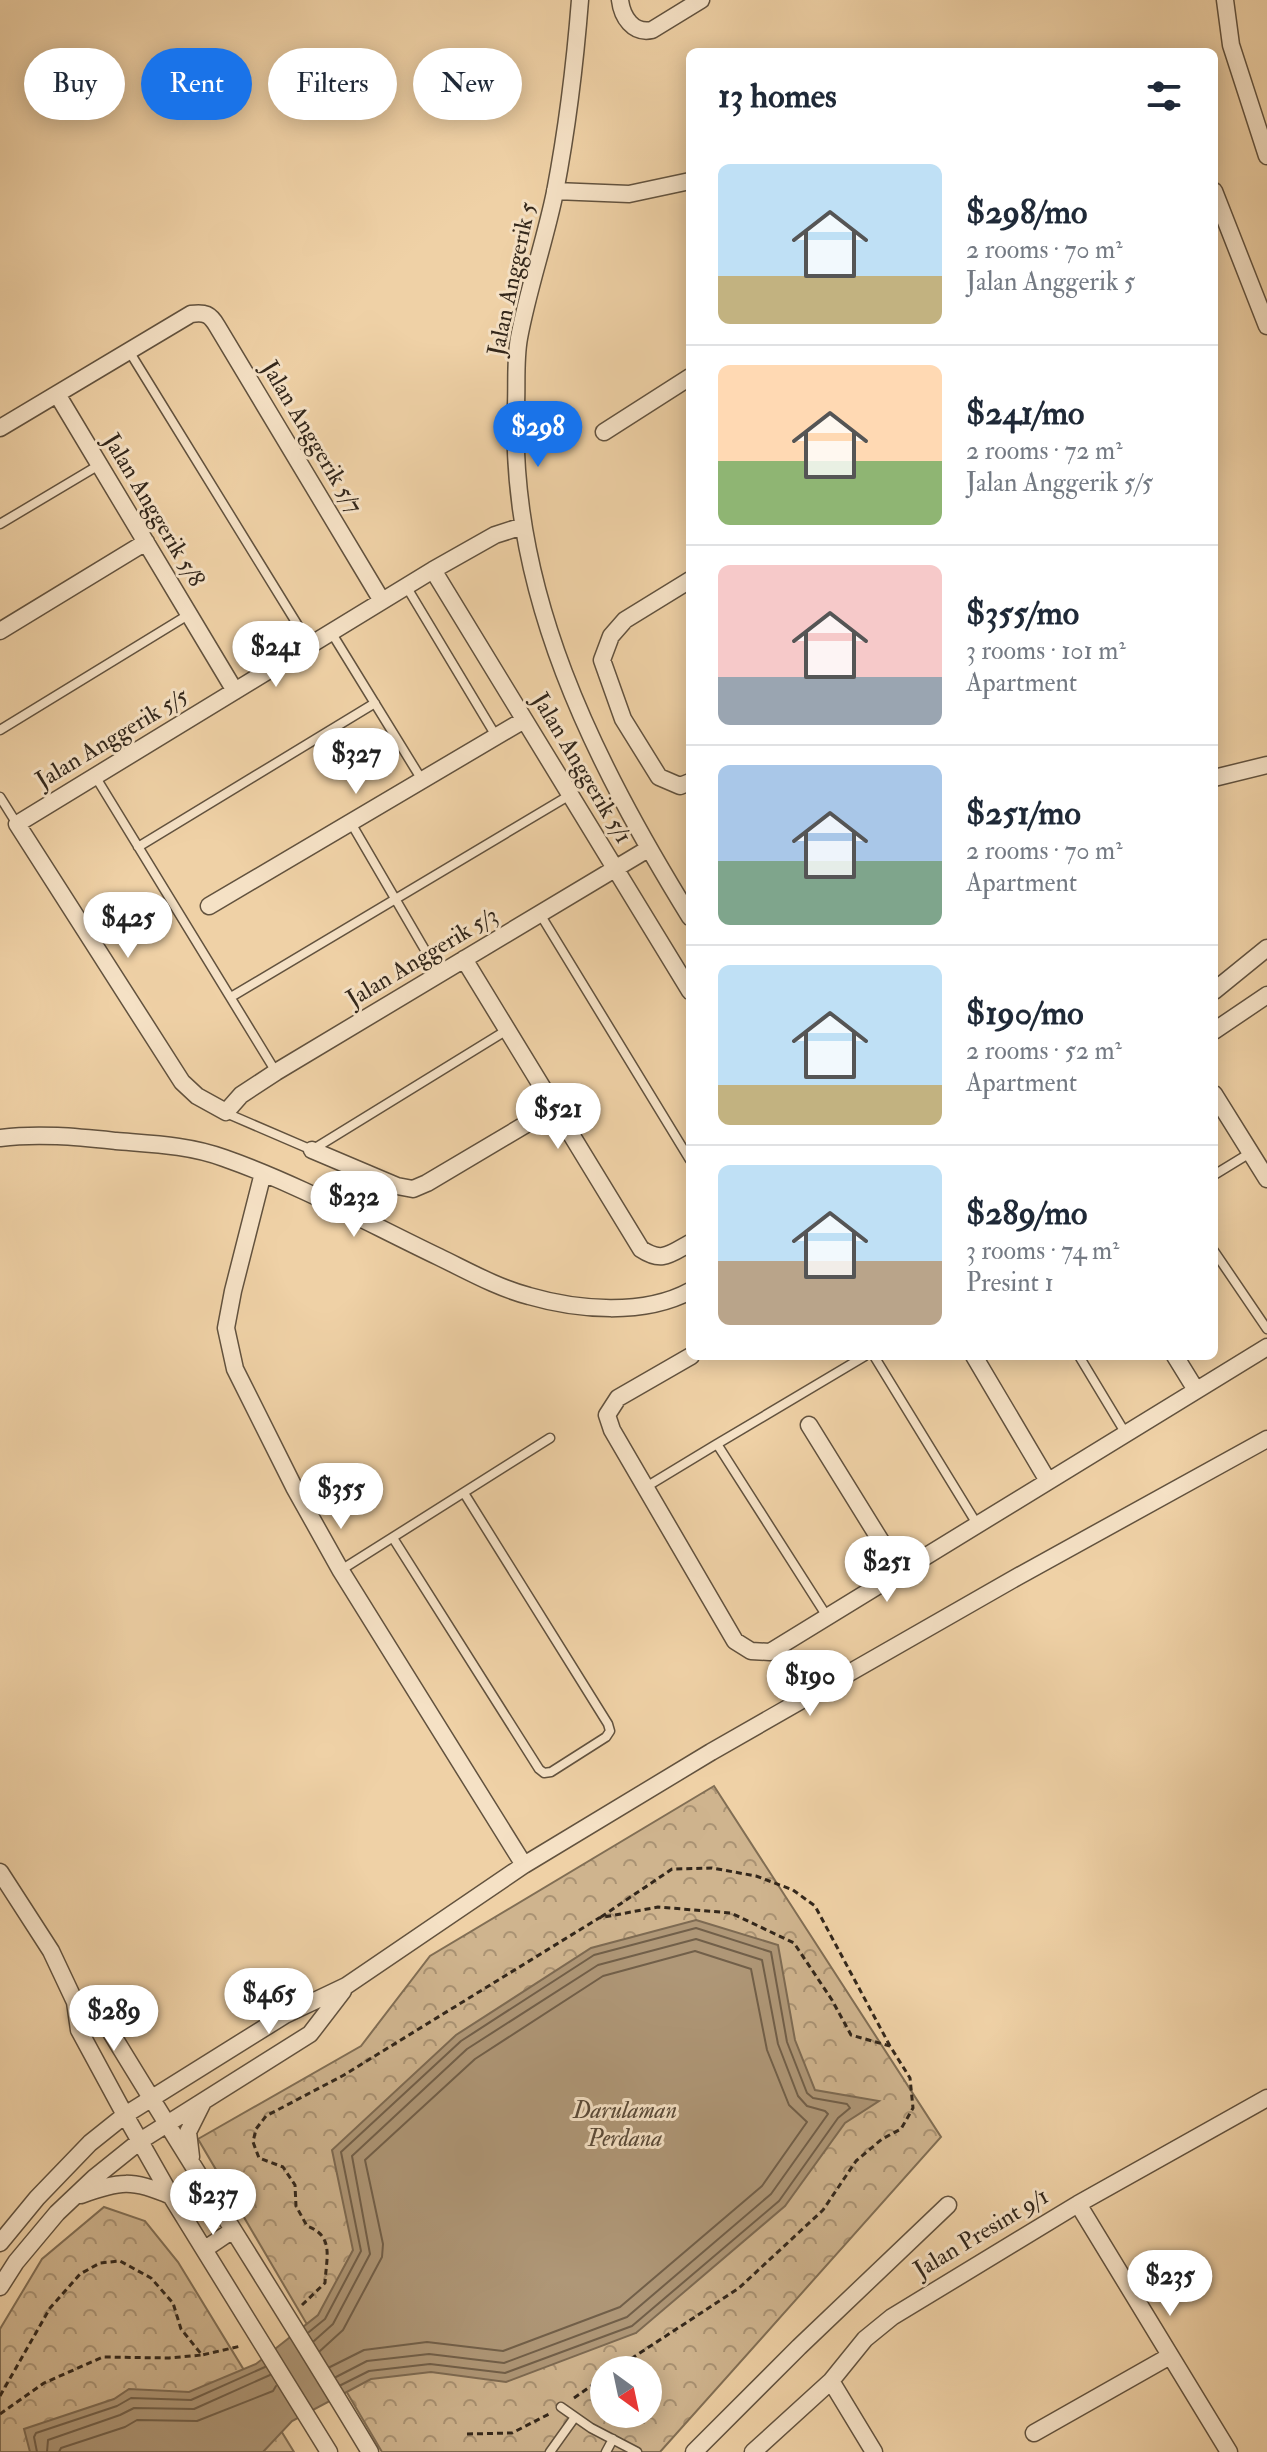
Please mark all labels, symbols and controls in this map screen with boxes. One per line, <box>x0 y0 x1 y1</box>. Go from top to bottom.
chip: Buy <box>24 48 125 120</box>
chip: Rent <box>141 48 252 120</box>
chip: Filters <box>268 48 397 120</box>
chip: New <box>413 48 522 120</box>
icon: filters <box>1142 74 1186 118</box>
text: 13 homes <box>718 75 837 118</box>
text: $298/mo <box>966 191 1087 234</box>
icon: home <box>782 196 878 292</box>
street label: Jalan Anggerik 5 <box>480 199 543 360</box>
text: 2 rooms · 70 m² <box>966 234 1123 266</box>
text: Jalan Anggerik 5 <box>966 266 1135 298</box>
street label: Jalan Anggerik 5/7 <box>254 354 370 519</box>
text: $241/mo <box>966 392 1084 435</box>
icon: home <box>782 397 878 493</box>
pin: $298 <box>491 401 585 469</box>
text: $298 <box>511 411 565 443</box>
street label: Jalan Anggerik 5/8 <box>95 427 212 592</box>
text: 2 rooms · 72 m² <box>966 435 1123 467</box>
text: Jalan Anggerik 5/5 <box>966 467 1153 499</box>
text: $355/mo <box>966 592 1079 635</box>
icon: home <box>782 597 878 693</box>
pin: $241 <box>229 621 323 689</box>
text: $241 <box>250 631 302 663</box>
text: 3 rooms · 101 m² <box>966 635 1126 667</box>
text: Apartment <box>966 667 1077 699</box>
street label: Jalan Anggerik 5/5 <box>29 680 194 796</box>
street label: Jalan Anggerik 5/1 <box>524 686 639 849</box>
pin: $327 <box>309 728 403 796</box>
text: $327 <box>331 738 381 770</box>
text: $251/mo <box>966 792 1081 835</box>
icon: home <box>782 797 878 893</box>
text: 2 rooms · 70 m² <box>966 835 1123 867</box>
text: Apartment <box>966 867 1077 899</box>
pin: $425 <box>81 892 175 960</box>
street label: Jalan Anggerik 5/3 <box>340 900 503 1015</box>
text: $425 <box>101 902 155 934</box>
text: $190/mo <box>966 992 1084 1035</box>
icon: home <box>782 997 878 1093</box>
text: 2 rooms · 52 m² <box>966 1035 1122 1067</box>
text: Apartment <box>966 1067 1077 1099</box>
pin: $521 <box>511 1083 605 1151</box>
text: $521 <box>534 1093 582 1125</box>
pin: $232 <box>307 1171 401 1239</box>
text: $232 <box>328 1181 380 1213</box>
text: $289/mo <box>966 1192 1087 1235</box>
icon: home <box>782 1197 878 1293</box>
text: 3 rooms · 74 m² <box>966 1235 1119 1267</box>
text: Presint 1 <box>966 1267 1054 1299</box>
pin: $355 <box>294 1463 388 1531</box>
text: $355 <box>317 1473 365 1505</box>
pin: $251 <box>840 1536 934 1604</box>
text: $251 <box>863 1546 911 1578</box>
pin: $190 <box>763 1650 857 1718</box>
text: $190 <box>785 1660 835 1692</box>
pin: $465 <box>222 1968 316 2036</box>
text: $465 <box>242 1978 296 2010</box>
pin: $289 <box>67 1985 161 2053</box>
text: $289 <box>87 1995 141 2027</box>
park label: Darulaman Perdana <box>572 2095 677 2154</box>
pin: $237 <box>166 2169 260 2237</box>
text: $237 <box>188 2179 238 2211</box>
street label: Jalan Presint 9/1 <box>907 2181 1054 2286</box>
pin: $235 <box>1123 2250 1217 2318</box>
text: $235 <box>1145 2260 1195 2292</box>
north arrow <box>590 2356 662 2428</box>
map controls <box>590 2356 662 2428</box>

